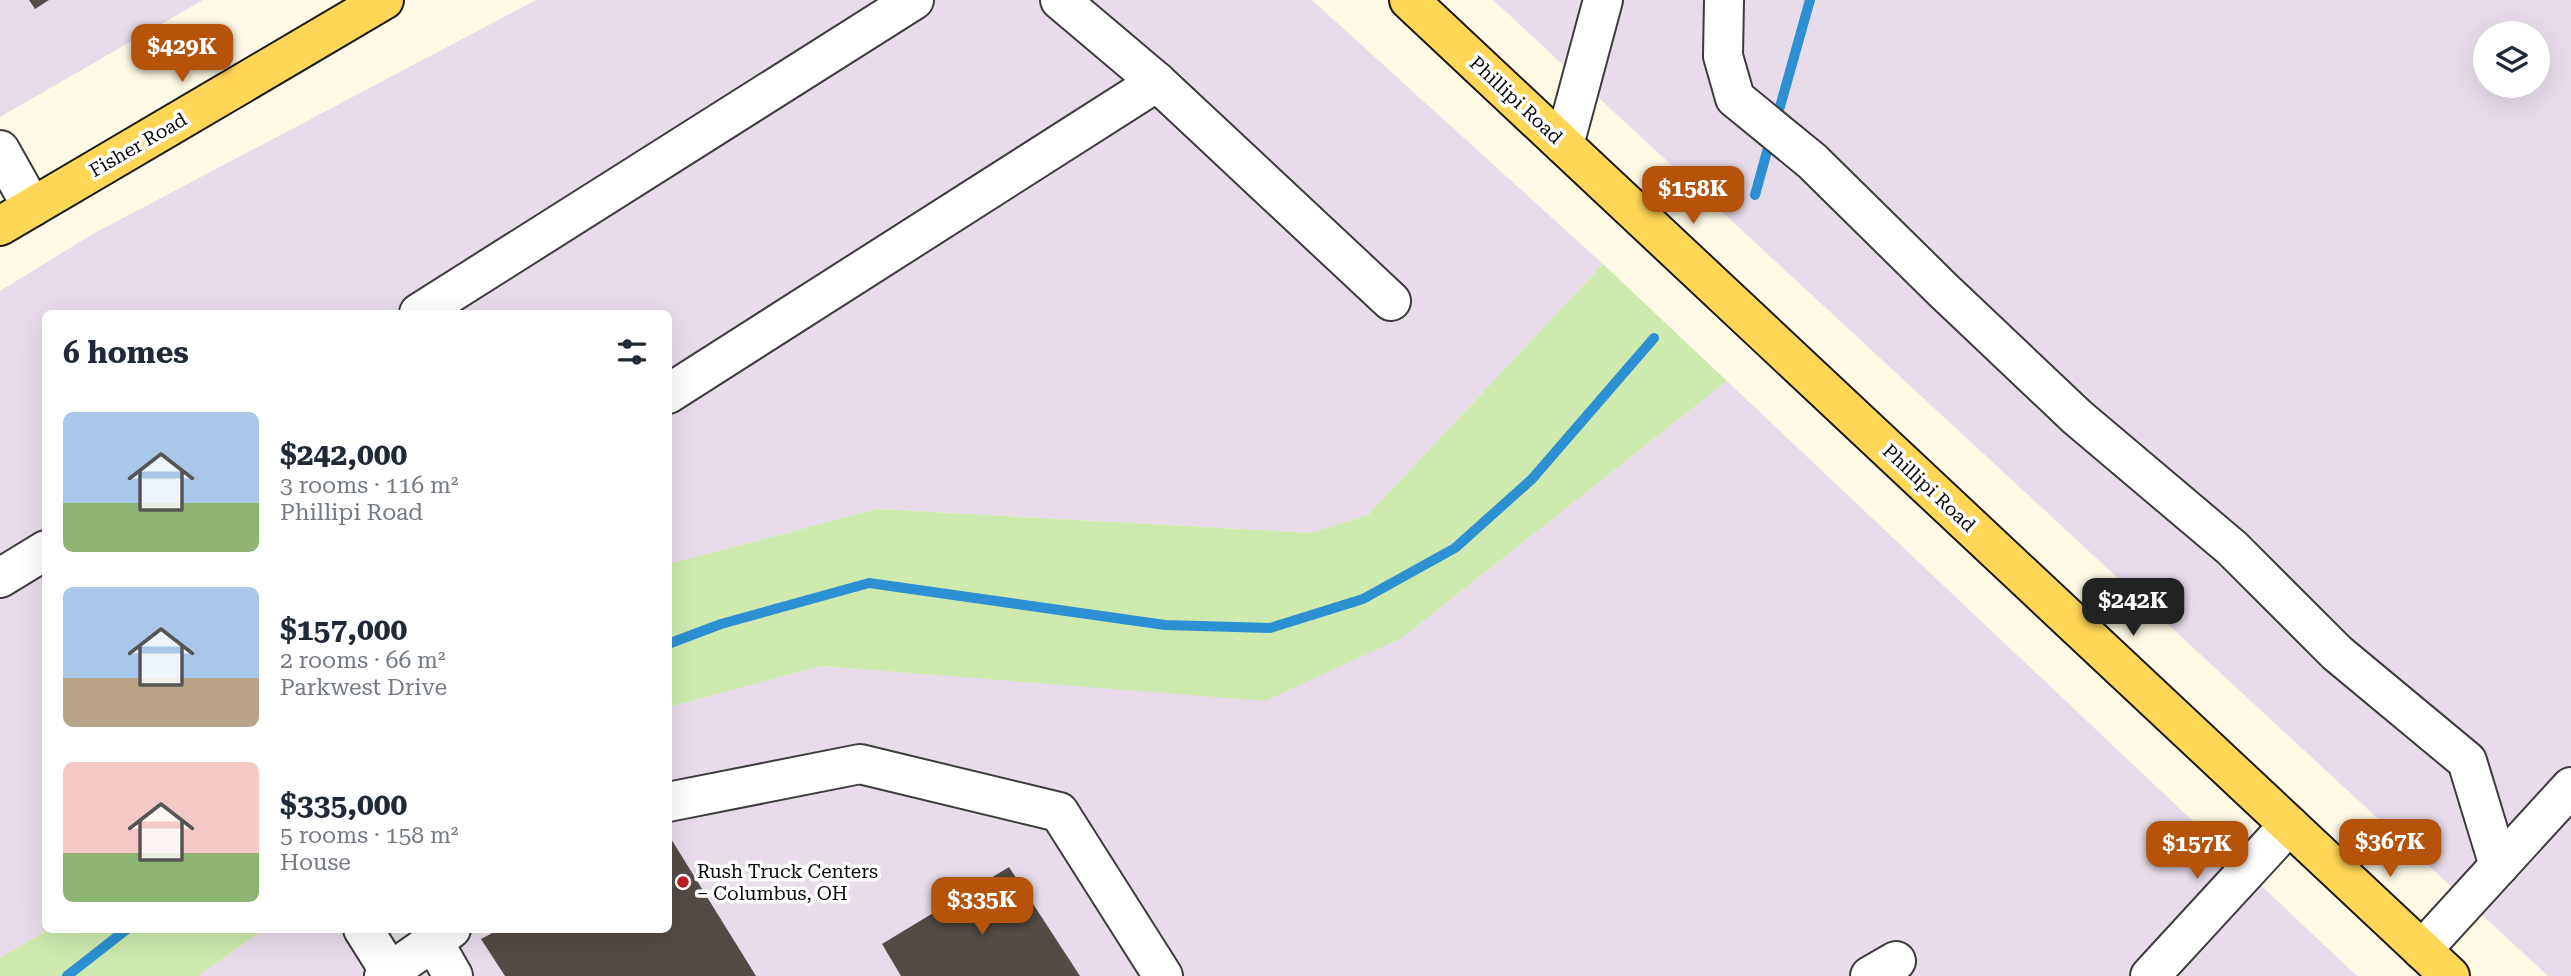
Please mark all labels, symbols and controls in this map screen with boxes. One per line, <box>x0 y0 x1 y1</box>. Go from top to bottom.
map controls <box>2473 21 2550 98</box>
button: layers <box>2473 21 2550 98</box>
pin: $429K <box>133 24 231 84</box>
text: $429K <box>147 33 217 60</box>
street label: Phillipi Road <box>1465 51 1567 149</box>
street label: Fisher Road <box>85 108 191 182</box>
pin: $158K <box>1644 166 1742 226</box>
text: $158K <box>1658 175 1728 202</box>
icon: filters <box>613 333 651 371</box>
text: 6 homes <box>63 335 189 370</box>
text: $242,000 <box>280 437 407 472</box>
street label: Phillipi Road <box>1878 439 1980 537</box>
icon: home <box>119 440 203 524</box>
text: 3 rooms · 116 m² <box>280 472 458 499</box>
text: Phillipi Road <box>280 499 423 526</box>
pin: $242K <box>2084 578 2182 638</box>
text: $242K <box>2098 587 2168 614</box>
text: $157,000 <box>280 612 407 647</box>
icon: home <box>119 615 203 699</box>
text: 2 rooms · 66 m² <box>280 647 446 674</box>
text: Parkwest Drive <box>280 674 447 701</box>
text: $335,000 <box>280 787 407 822</box>
icon: home <box>119 790 203 874</box>
pin: $367K <box>2341 820 2439 879</box>
text: 5 rooms · 158 m² <box>280 822 458 849</box>
pin: $157K <box>2148 822 2246 881</box>
text: $367K <box>2355 828 2425 855</box>
text: $157K <box>2162 830 2232 857</box>
text: House <box>280 849 351 876</box>
place label: Rush Truck Centers – Columbus, OH <box>697 860 878 905</box>
marker: Rush Truck Centers – Columbus, OH <box>675 874 691 890</box>
pin: $335K <box>933 878 1031 937</box>
text: $335K <box>947 886 1017 913</box>

